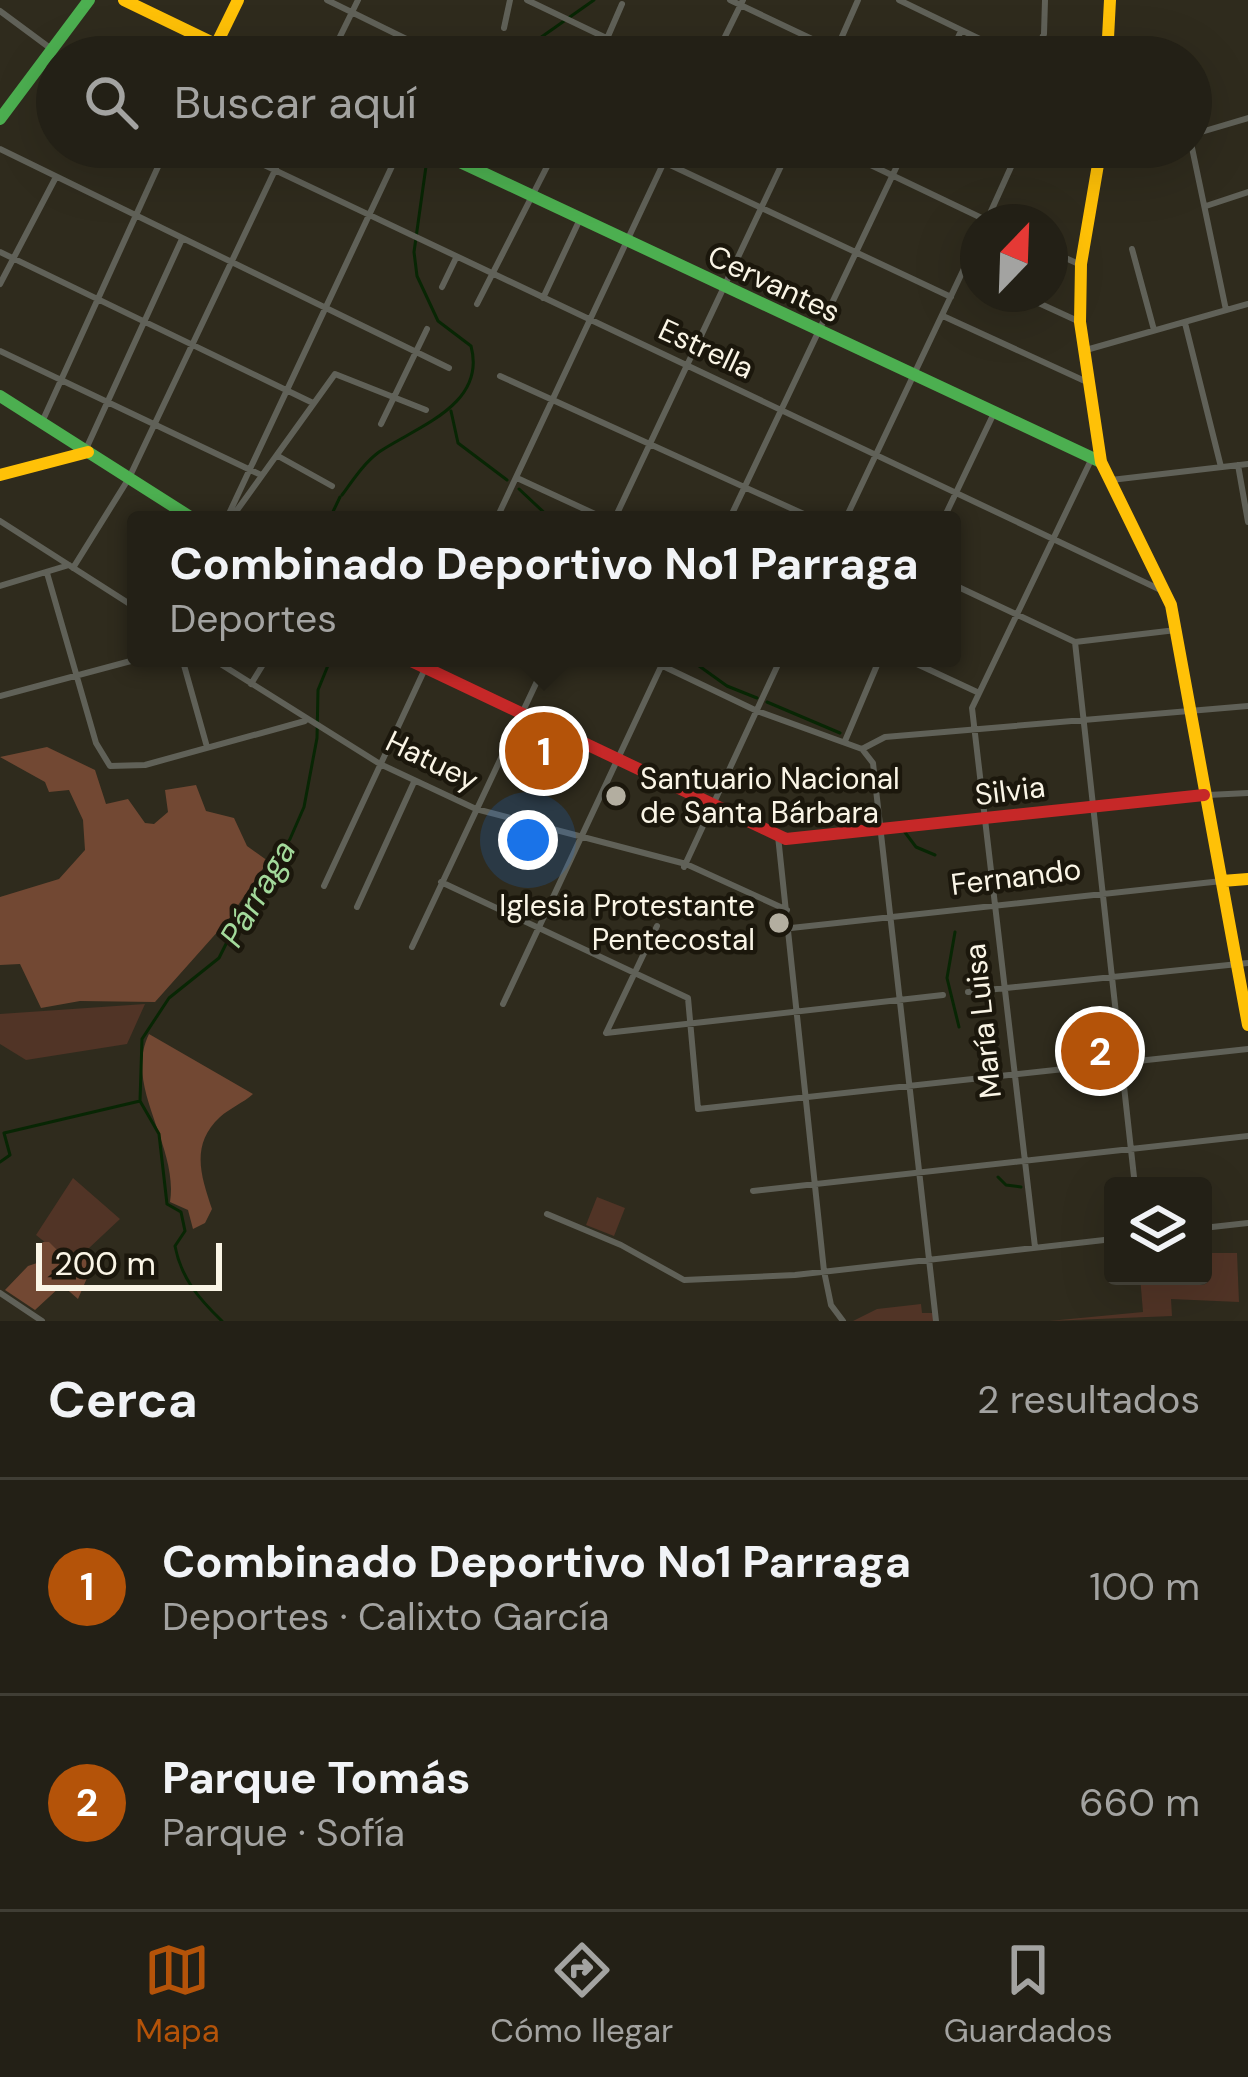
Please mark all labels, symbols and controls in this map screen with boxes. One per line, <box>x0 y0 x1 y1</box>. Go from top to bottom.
search box <box>36 36 1212 168</box>
icon: search <box>78 69 144 135</box>
text: Buscar aquí <box>174 73 417 132</box>
north arrow <box>960 204 1068 312</box>
street label: Cervantes <box>702 236 847 331</box>
street label: Estrella <box>652 310 760 387</box>
popup <box>127 511 961 667</box>
text: Combinado Deportivo No1 Parraga <box>169 534 919 593</box>
text: Deportes <box>169 593 337 644</box>
pin: 1 <box>505 706 583 796</box>
street label: Hatuey <box>379 721 485 800</box>
place label: Santuario Nacional de Santa Bárbara <box>640 759 900 832</box>
street label: Silvia <box>973 767 1047 814</box>
marker: Santuario Nacional de Santa Bárbara <box>603 783 629 809</box>
your location <box>498 810 558 870</box>
water label: Párraga <box>210 832 305 955</box>
street label: Fernando <box>949 849 1083 904</box>
place label: Iglesia Protestante Pentecostal <box>499 886 755 959</box>
marker: Iglesia Protestante Pentecostal <box>766 910 792 936</box>
street label: María Luisa <box>955 942 1010 1100</box>
pin: 2 <box>1061 1006 1139 1096</box>
map controls <box>1104 1177 1212 1285</box>
button: layers <box>1104 1177 1212 1285</box>
scale bar <box>36 1237 222 1290</box>
text: 200 m <box>54 1242 156 1285</box>
text: Cerca <box>48 1366 198 1433</box>
text: 2 resultados <box>977 1374 1200 1425</box>
text: Combinado Deportivo No1 Parraga <box>162 1532 911 1591</box>
text: 1 <box>80 1561 94 1612</box>
text: 100 m <box>1089 1561 1200 1612</box>
text: Deportes · Calixto García <box>162 1591 609 1642</box>
text: Parque Tomás <box>162 1748 470 1807</box>
text: 2 <box>76 1777 98 1828</box>
text: 660 m <box>1079 1777 1200 1828</box>
text: Parque · Sofía <box>162 1807 405 1858</box>
tab: Mapa <box>135 1937 220 2052</box>
tab: Cómo llegar <box>490 1937 673 2052</box>
tab: Guardados <box>944 1937 1113 2052</box>

